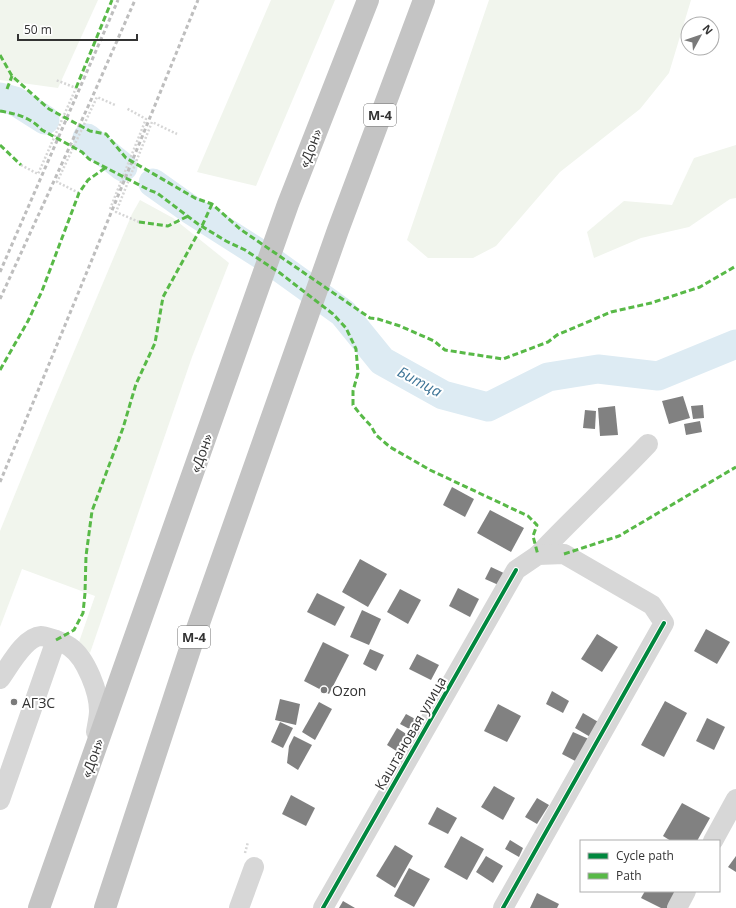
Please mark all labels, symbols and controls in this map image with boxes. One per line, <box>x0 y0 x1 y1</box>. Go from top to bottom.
scale bar <box>18 16 137 42</box>
north arrow <box>680 16 720 56</box>
text: 50 m <box>24 21 52 38</box>
text: N <box>699 21 717 38</box>
road number: М-4 <box>364 104 396 126</box>
street label: «Дон» <box>294 126 326 170</box>
water label: Битца <box>394 361 446 401</box>
street label: «Дон» <box>185 431 217 475</box>
road number: М-4 <box>178 626 210 648</box>
street label: Каштановая улица <box>370 673 450 793</box>
place label: Ozon <box>332 681 366 700</box>
marker: Ozon <box>319 685 329 695</box>
place label: АГЗС <box>22 693 55 712</box>
marker: АГЗС <box>9 697 19 707</box>
street label: «Дон» <box>76 736 108 780</box>
legend <box>580 840 720 892</box>
text: Cycle path <box>616 847 674 864</box>
text: Path <box>616 867 642 884</box>

